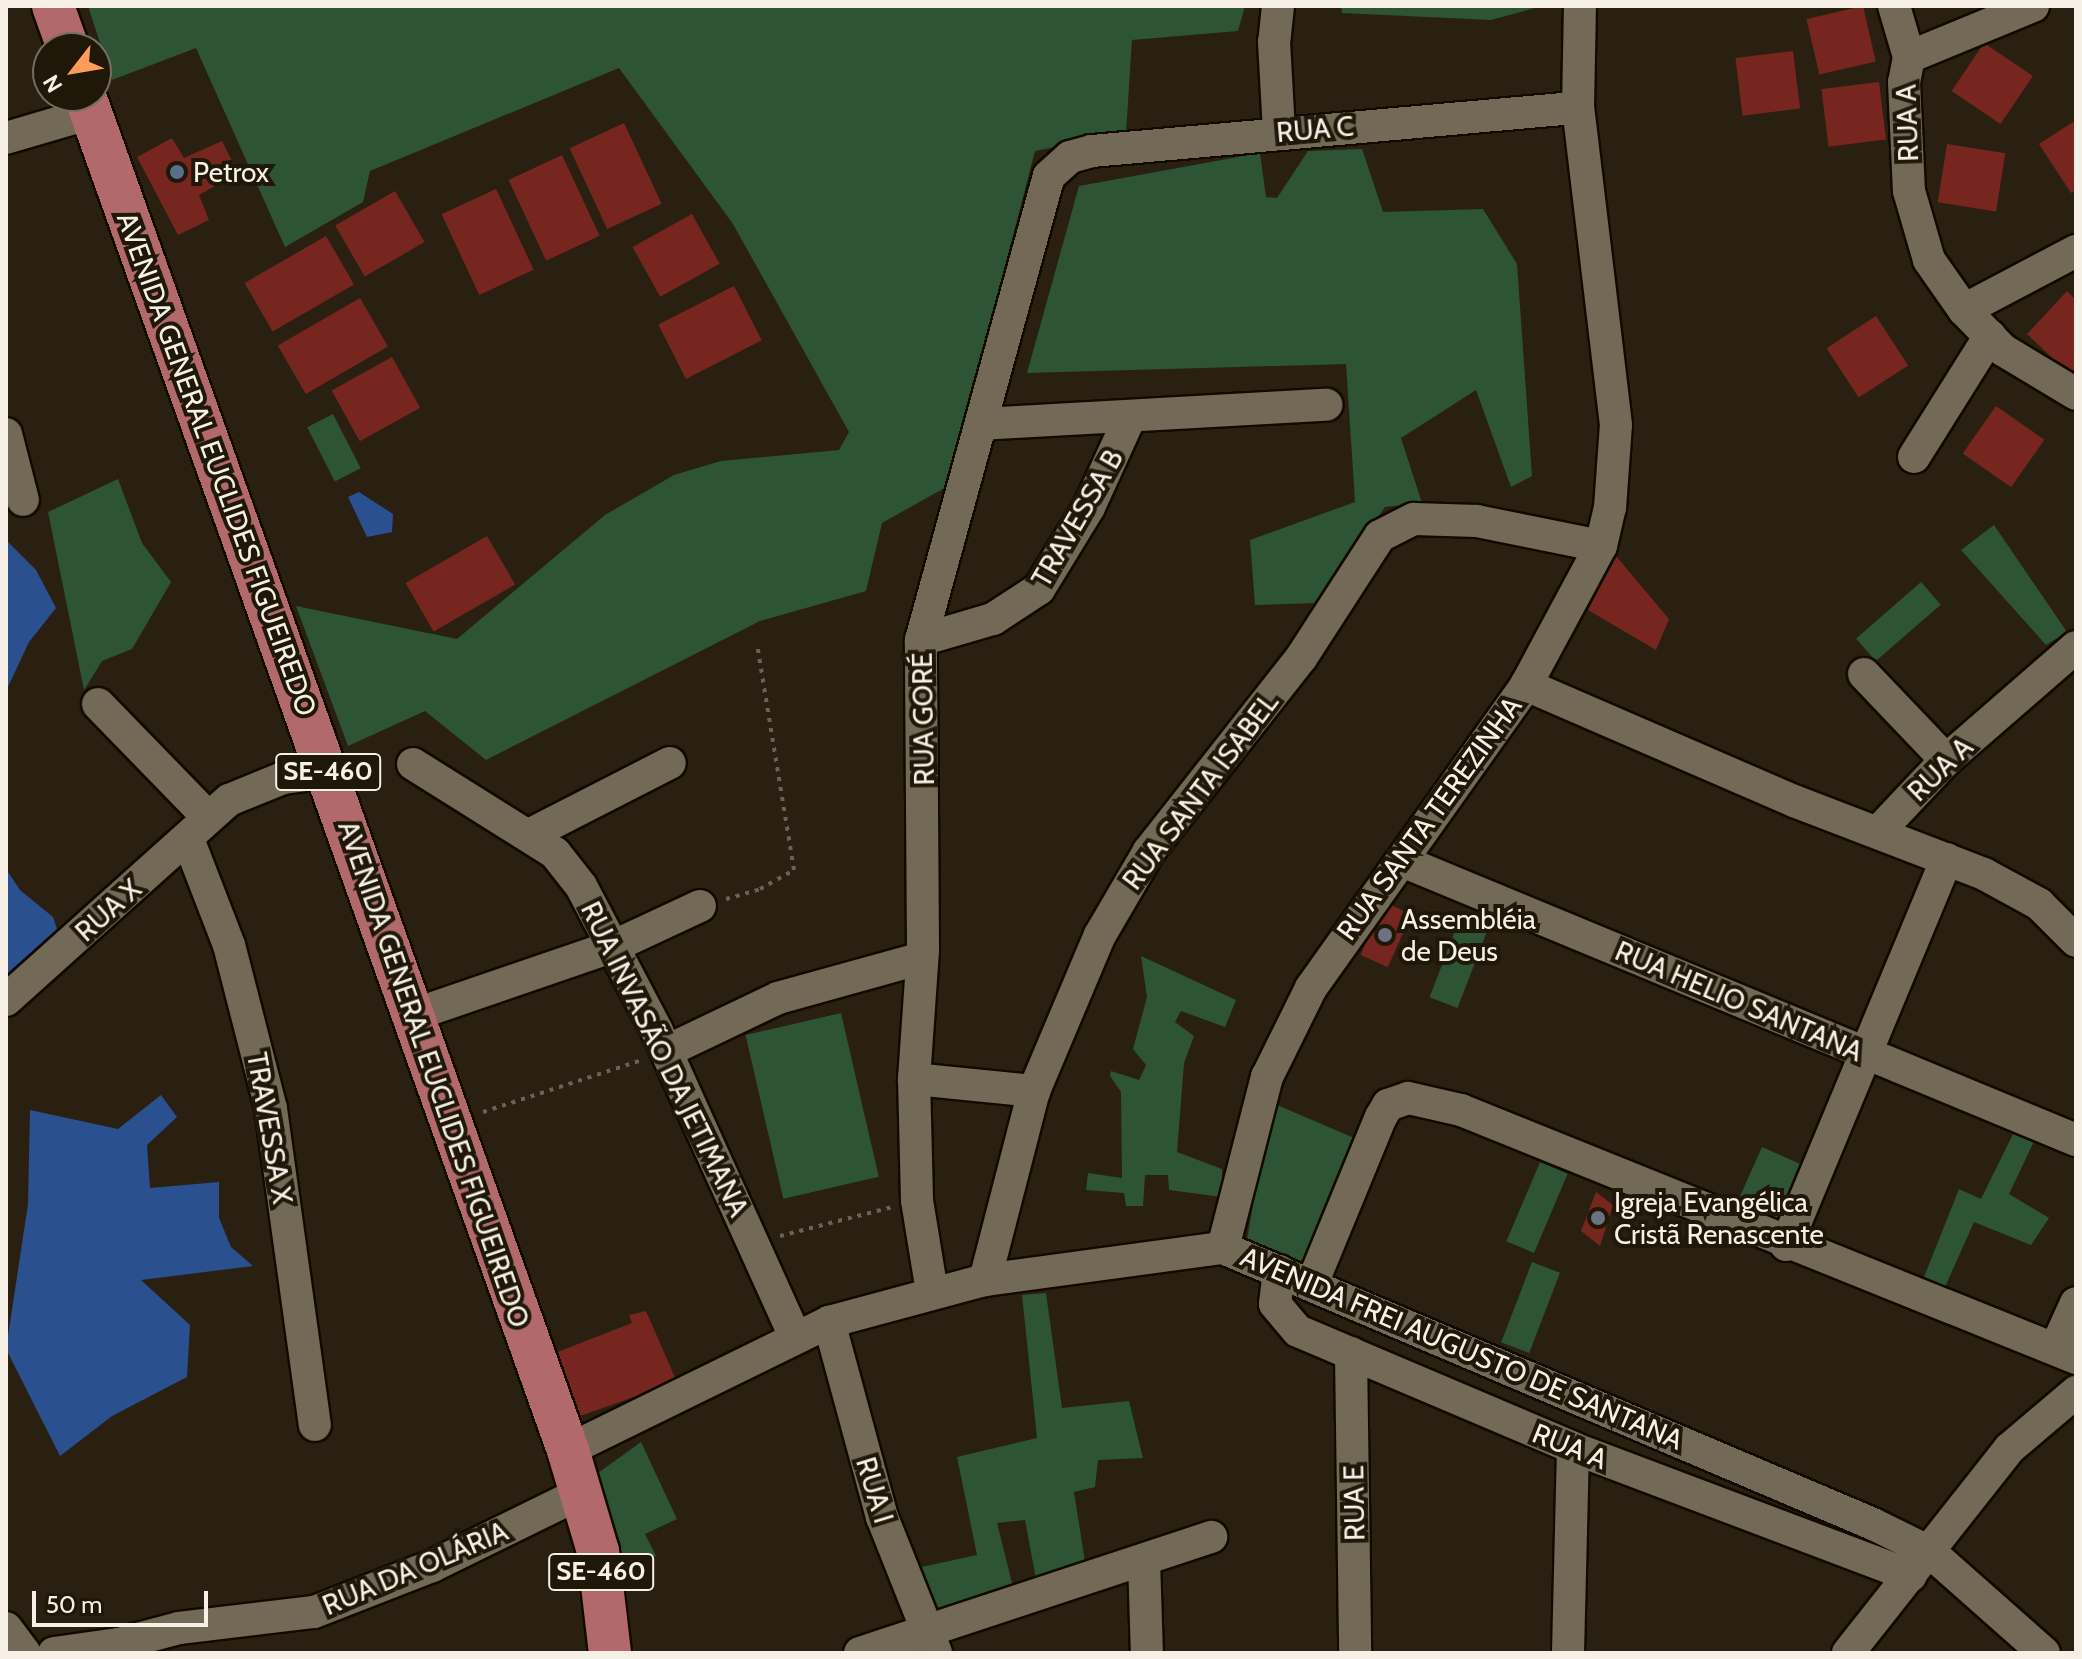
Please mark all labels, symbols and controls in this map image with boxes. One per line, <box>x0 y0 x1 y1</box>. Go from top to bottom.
north arrow <box>32 32 112 112</box>
text: N <box>37 70 68 97</box>
street label: RUA A <box>1889 84 1925 162</box>
street label: RUA C <box>1275 109 1355 149</box>
place label: Petrox <box>193 155 269 189</box>
marker: Petrox <box>168 163 186 181</box>
street label: AVENIDA GENERAL EUCLIDES FIGUEIREDO <box>110 208 324 720</box>
street label: TRAVESSA B <box>1024 443 1130 593</box>
street label: RUA GORÉ <box>905 652 941 786</box>
street label: RUA SANTA ISABEL <box>1115 686 1285 896</box>
street label: RUA SANTA TEREZINHA <box>1329 690 1529 946</box>
street label: RUA A <box>1900 730 1980 808</box>
road number: SE-460 <box>274 750 382 794</box>
street label: AVENIDA GENERAL EUCLIDES FIGUEIREDO <box>331 816 537 1332</box>
street label: RUA X <box>68 872 148 948</box>
street label: RUA INVASÃO DA JETIMANA <box>574 896 756 1222</box>
place label: Assembléia de Deus <box>1401 902 1536 968</box>
marker: Assembléia de Deus <box>1376 926 1394 944</box>
street label: RUA HELIO SANTANA <box>1610 934 1868 1068</box>
street label: TRAVESSA X <box>240 1050 300 1206</box>
place label: Igreja Evangélica Cristã Renascente <box>1614 1185 1824 1251</box>
marker: Igreja Evangélica Cristã Renascente <box>1589 1209 1607 1227</box>
street label: AVENIDA FREI AUGUSTO DE SANTANA <box>1236 1239 1688 1457</box>
street label: RUA A <box>1528 1416 1612 1476</box>
street label: RUA I <box>849 1453 901 1527</box>
street label: RUA E <box>1337 1465 1371 1541</box>
street label: RUA DA OLÁRIA <box>317 1514 513 1622</box>
road number: SE-460 <box>547 1550 655 1594</box>
scale bar <box>36 1575 212 1625</box>
text: 50 m <box>46 1590 102 1619</box>

